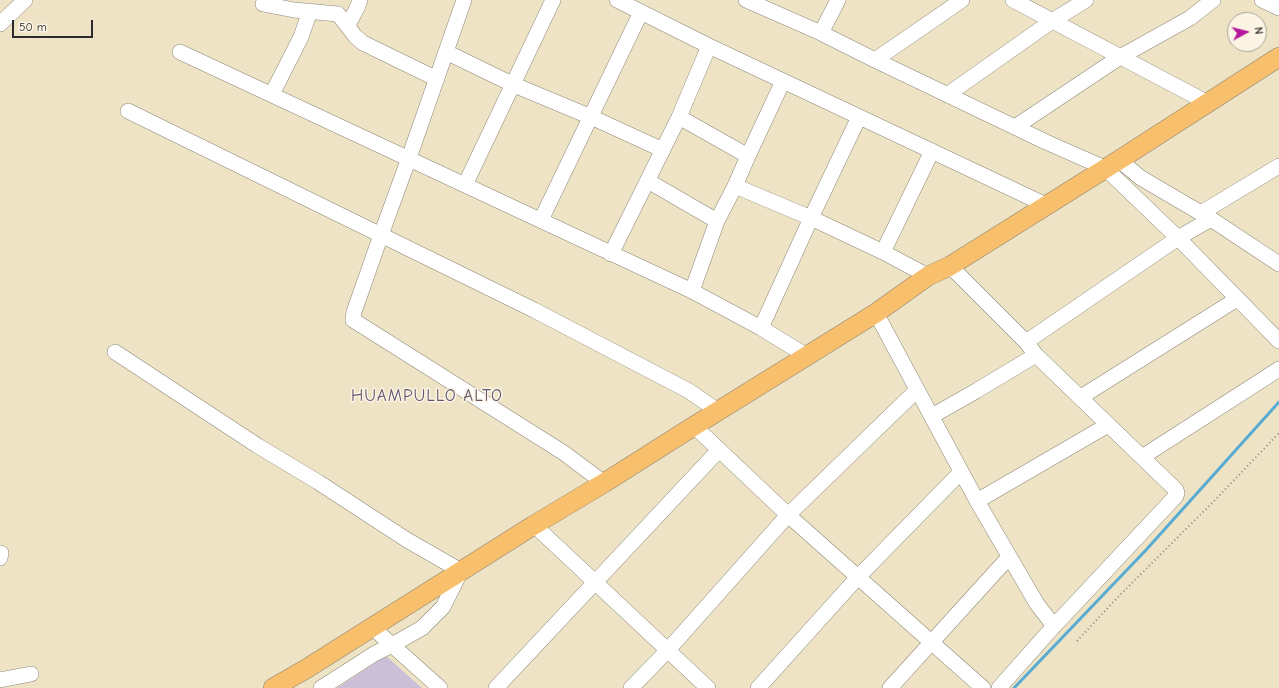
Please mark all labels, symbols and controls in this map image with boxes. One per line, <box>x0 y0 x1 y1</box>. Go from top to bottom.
scale bar <box>14 12 95 38</box>
north arrow <box>1227 12 1267 52</box>
text: 50 m <box>19 20 47 34</box>
text: N <box>1252 26 1265 35</box>
district label: HUAMPULLO ALTO <box>351 386 503 406</box>

